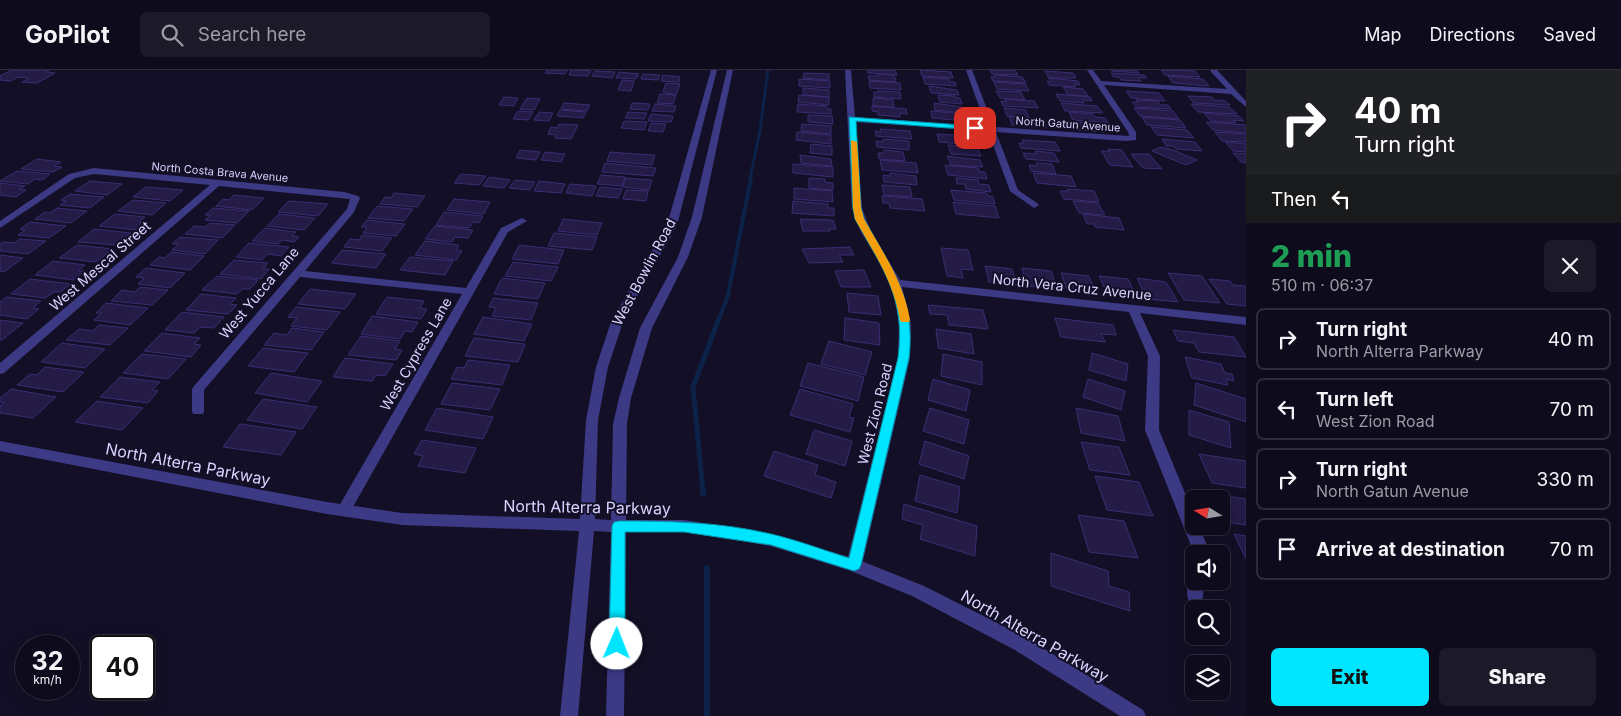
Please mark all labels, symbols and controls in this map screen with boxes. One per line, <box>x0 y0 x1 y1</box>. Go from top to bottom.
search box <box>140 12 490 57</box>
text: GoPilot <box>25 20 110 49</box>
icon: search <box>158 21 186 49</box>
text: Search here <box>198 23 306 46</box>
text: Map <box>1364 24 1402 45</box>
text: Directions <box>1430 24 1515 45</box>
text: Saved <box>1543 24 1596 45</box>
text: 40 m <box>1354 89 1442 131</box>
icon: right <box>1271 90 1336 155</box>
pin <box>954 107 996 149</box>
street label: North Gatun Avenue <box>1015 113 1121 135</box>
icon: arrive <box>961 114 989 142</box>
text: Turn right <box>1354 131 1455 157</box>
street label: North Costa Brava Avenue <box>151 159 289 185</box>
icon: left <box>1327 185 1355 213</box>
text: Then <box>1271 188 1317 211</box>
street label: West Bowlin Road <box>608 215 679 328</box>
street label: West Mescal Street <box>46 217 154 314</box>
text: 2 min <box>1271 238 1352 274</box>
button: close <box>1544 240 1596 292</box>
street label: West Yucca Lane <box>215 243 302 342</box>
street label: North Vera Cruz Avenue <box>992 270 1153 303</box>
text: 510 m · 06:37 <box>1271 275 1373 295</box>
street label: West Cypress Lane <box>376 294 455 413</box>
text: Turn right <box>1316 318 1407 341</box>
icon: right <box>1273 325 1301 353</box>
text: 40 m <box>1548 328 1594 351</box>
text: North Alterra Parkway <box>1316 341 1484 361</box>
street label: West Zion Road <box>854 361 895 466</box>
text: Turn left <box>1316 388 1394 411</box>
icon: left <box>1273 395 1301 423</box>
text: 70 m <box>1550 398 1594 421</box>
text: West Zion Road <box>1316 411 1435 431</box>
street label: North Alterra Parkway <box>104 438 272 490</box>
text: Turn right <box>1316 458 1407 481</box>
icon: right <box>1273 465 1301 493</box>
text: 330 m <box>1537 468 1594 491</box>
text: North Gatun Avenue <box>1316 481 1469 501</box>
north arrow <box>1185 490 1230 535</box>
map controls <box>1185 490 1230 700</box>
street label: North Alterra Parkway <box>503 496 671 518</box>
icon: arrive <box>1273 535 1301 563</box>
text: Arrive at destination <box>1316 538 1505 561</box>
text: 70 m <box>1550 538 1594 561</box>
button: sound <box>1185 545 1230 590</box>
street label: North Alterra Parkway <box>957 585 1113 687</box>
button: search <box>1185 600 1230 645</box>
position arrow <box>590 617 642 669</box>
speed limit sign: 40 <box>90 635 155 700</box>
text: 32 <box>32 646 63 676</box>
button: Exit <box>1271 648 1429 706</box>
button: Share <box>1439 648 1596 706</box>
button: layers <box>1185 655 1230 700</box>
text: km/h <box>33 672 62 687</box>

